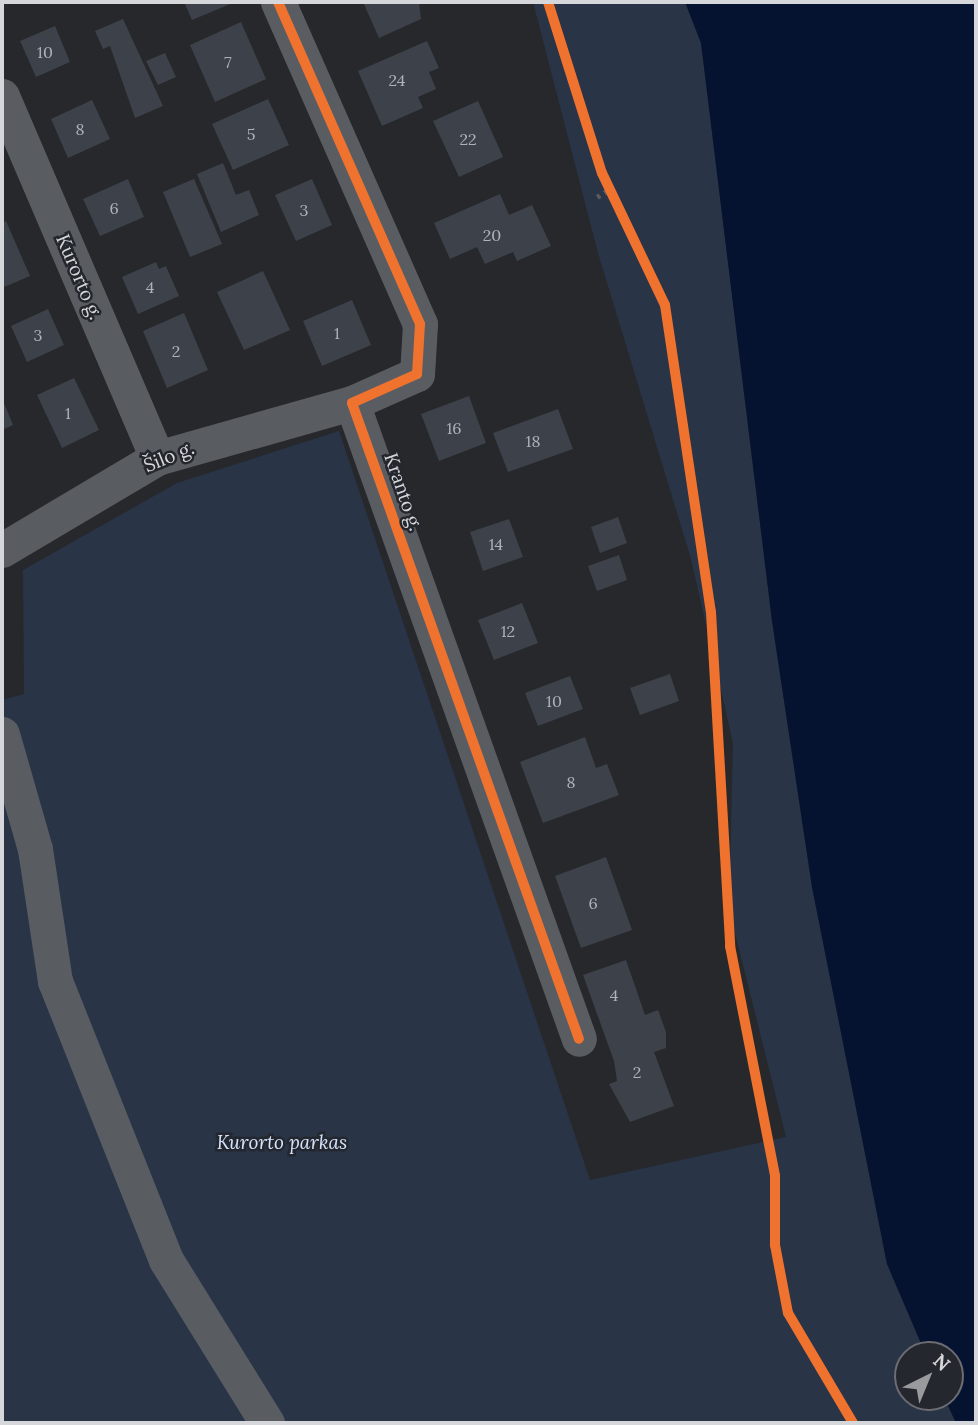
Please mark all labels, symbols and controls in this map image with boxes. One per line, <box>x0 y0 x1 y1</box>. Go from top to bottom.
house number: 10 <box>37 42 53 62</box>
house number: 7 <box>224 52 232 72</box>
house number: 24 <box>389 70 405 90</box>
house number: 8 <box>76 119 84 139</box>
house number: 5 <box>247 124 255 144</box>
house number: 22 <box>459 129 477 149</box>
house number: 6 <box>109 198 119 218</box>
house number: 3 <box>300 200 308 220</box>
house number: 20 <box>483 225 501 245</box>
street label: Kurorto g. <box>51 231 107 323</box>
house number: 4 <box>146 277 154 297</box>
house number: 1 <box>334 323 340 343</box>
house number: 3 <box>34 325 42 345</box>
house number: 2 <box>172 341 180 361</box>
house number: 1 <box>65 403 71 423</box>
house number: 16 <box>446 418 462 438</box>
house number: 18 <box>526 431 540 451</box>
street label: Šilo g. <box>140 437 198 477</box>
street label: Kranto g. <box>379 450 427 534</box>
house number: 14 <box>489 534 503 554</box>
house number: 12 <box>501 621 515 641</box>
house number: 10 <box>546 691 562 711</box>
house number: 8 <box>567 772 575 792</box>
house number: 6 <box>588 893 598 913</box>
house number: 4 <box>610 985 618 1005</box>
house number: 2 <box>633 1062 641 1082</box>
park label: Kurorto parkas <box>217 1132 347 1154</box>
north arrow <box>894 1341 964 1411</box>
text: N <box>928 1348 956 1376</box>

